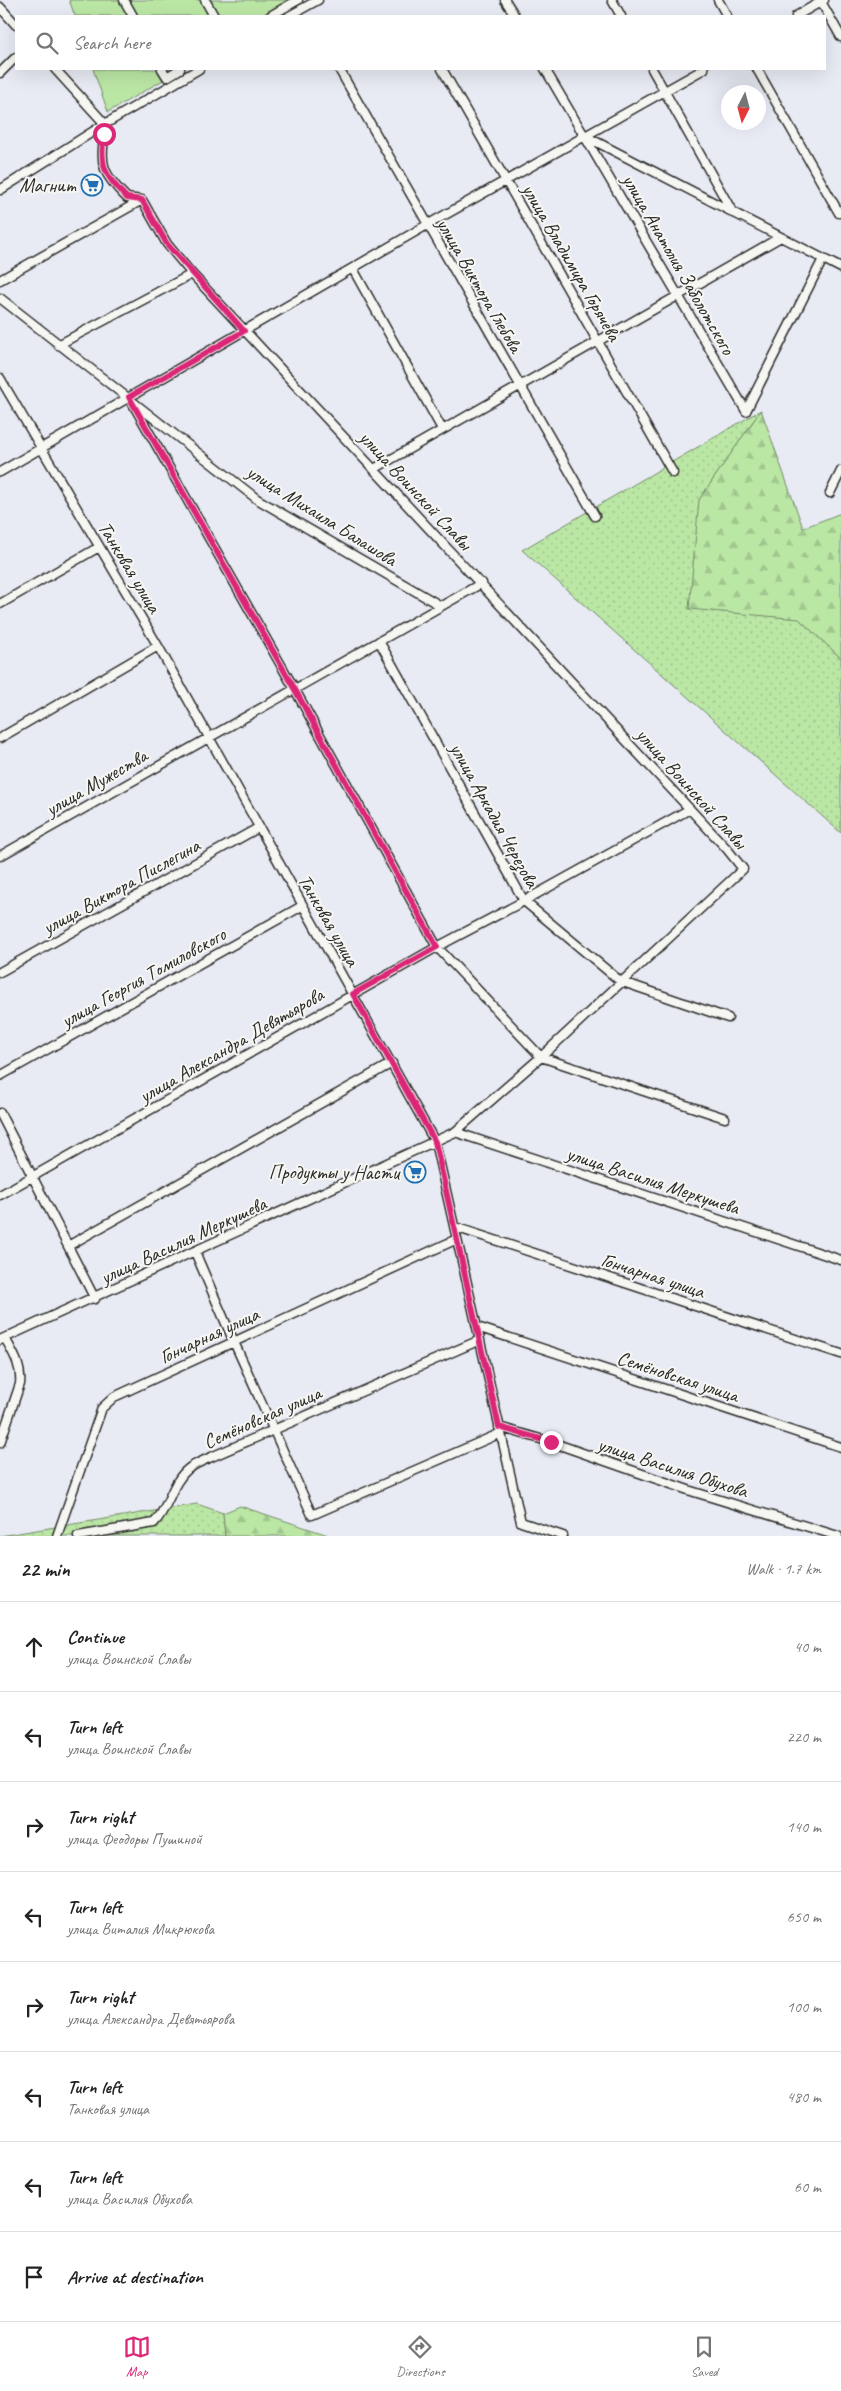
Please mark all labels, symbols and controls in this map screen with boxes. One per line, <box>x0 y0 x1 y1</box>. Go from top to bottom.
search box <box>15 15 826 70</box>
icon: search <box>33 29 61 57</box>
text: Search here <box>73 31 150 55</box>
north arrow <box>721 85 766 130</box>
route start <box>93 123 116 146</box>
street label: улица Анатолия Заболотского <box>616 169 741 360</box>
place label: Магнит <box>19 173 77 198</box>
supermarket icon: Магнит <box>80 173 104 197</box>
street label: улица Владимира Горячева <box>516 178 628 347</box>
street label: улица Виктора Глебова <box>430 213 529 359</box>
street label: улица Воинской Славы <box>353 425 478 556</box>
street label: улица Михаила Балашова <box>241 459 403 573</box>
street label: Танковая улица <box>92 517 167 619</box>
street label: улица Воинской Славы <box>630 722 754 855</box>
street label: улица Аркадия Черезова <box>443 737 545 894</box>
street label: улица Мужества <box>40 742 153 822</box>
street label: улица Виктора Пислегина <box>37 832 205 941</box>
street label: Танковая улица <box>292 870 366 972</box>
street label: улица Георгия Томиловского <box>56 921 231 1034</box>
street label: улица Александра Девятьярова <box>134 981 330 1109</box>
street label: улица Василия Меркушева <box>562 1140 744 1221</box>
place label: Продукты у Насти <box>269 1160 401 1185</box>
supermarket icon: Продукты у Насти <box>403 1160 427 1184</box>
street label: улица Василия Меркушева <box>95 1190 272 1290</box>
street label: Гончарная улица <box>598 1247 709 1304</box>
street label: Гончарная улица <box>155 1301 264 1369</box>
street label: Семёновская улица <box>614 1345 744 1408</box>
street label: Семёновская улица <box>199 1380 327 1455</box>
route end <box>540 1431 563 1454</box>
street label: улица Василия Обухова <box>594 1431 752 1504</box>
text: 22 min <box>20 1556 70 1582</box>
text: Walk · 1.7 km <box>746 1559 821 1579</box>
text: Continue <box>67 1625 124 1649</box>
icon: ahead <box>20 1633 48 1661</box>
text: 40 m <box>794 1637 821 1657</box>
text: улица Воинской Славы <box>67 1649 190 1669</box>
text: Turn left <box>67 1715 122 1739</box>
icon: left <box>20 1723 48 1751</box>
text: 220 m <box>787 1727 821 1747</box>
text: улица Воинской Славы <box>67 1739 190 1759</box>
text: Turn right <box>67 1805 134 1829</box>
icon: right <box>20 1813 48 1841</box>
text: 140 m <box>787 1817 821 1837</box>
text: улица Феодоры Пушиной <box>67 1829 202 1849</box>
text: Turn left <box>67 1895 122 1919</box>
icon: left <box>20 1903 48 1931</box>
text: 650 m <box>787 1907 821 1927</box>
text: улица Виталия Микрюкова <box>67 1919 214 1939</box>
text: Turn right <box>67 1985 134 2009</box>
icon: right <box>20 1993 48 2021</box>
text: 100 m <box>787 1997 821 2017</box>
text: улица Александра Девятьярова <box>67 2009 234 2029</box>
text: Turn left <box>67 2075 122 2099</box>
icon: left <box>20 2083 48 2111</box>
text: 480 m <box>787 2087 821 2107</box>
text: Танковая улица <box>67 2099 149 2119</box>
text: Turn left <box>67 2165 122 2189</box>
icon: left <box>20 2173 48 2201</box>
text: 60 m <box>794 2177 821 2197</box>
text: улица Василия Обухова <box>67 2189 192 2209</box>
icon: arrive <box>20 2263 48 2291</box>
text: Arrive at destination <box>67 2265 203 2289</box>
tab: Map <box>123 2333 151 2380</box>
tab: Directions <box>396 2333 445 2380</box>
tab: Saved <box>690 2333 718 2380</box>

